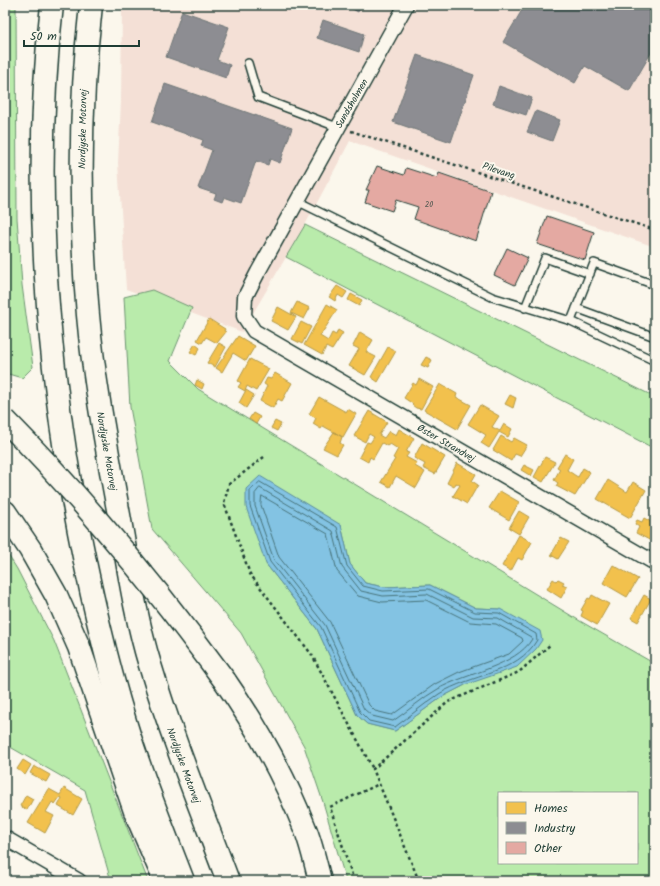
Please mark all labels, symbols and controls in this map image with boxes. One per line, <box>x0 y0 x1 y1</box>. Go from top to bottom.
scale bar <box>24 22 139 48</box>
text: 50 m <box>30 27 57 46</box>
street label: Sundsholmen <box>331 76 373 131</box>
street label: Nordjyske Motorvej <box>74 89 92 169</box>
street label: Pilevang <box>480 158 517 184</box>
house number: 20 <box>425 198 433 211</box>
street label: Nordjyske Motorvej <box>92 411 121 492</box>
street label: Øster Strandvej <box>414 420 479 467</box>
street label: Nordjyske Motorvej <box>162 725 205 806</box>
legend <box>498 792 638 864</box>
text: Homes <box>534 799 568 818</box>
text: Industry <box>534 819 576 838</box>
text: Other <box>534 839 563 858</box>

